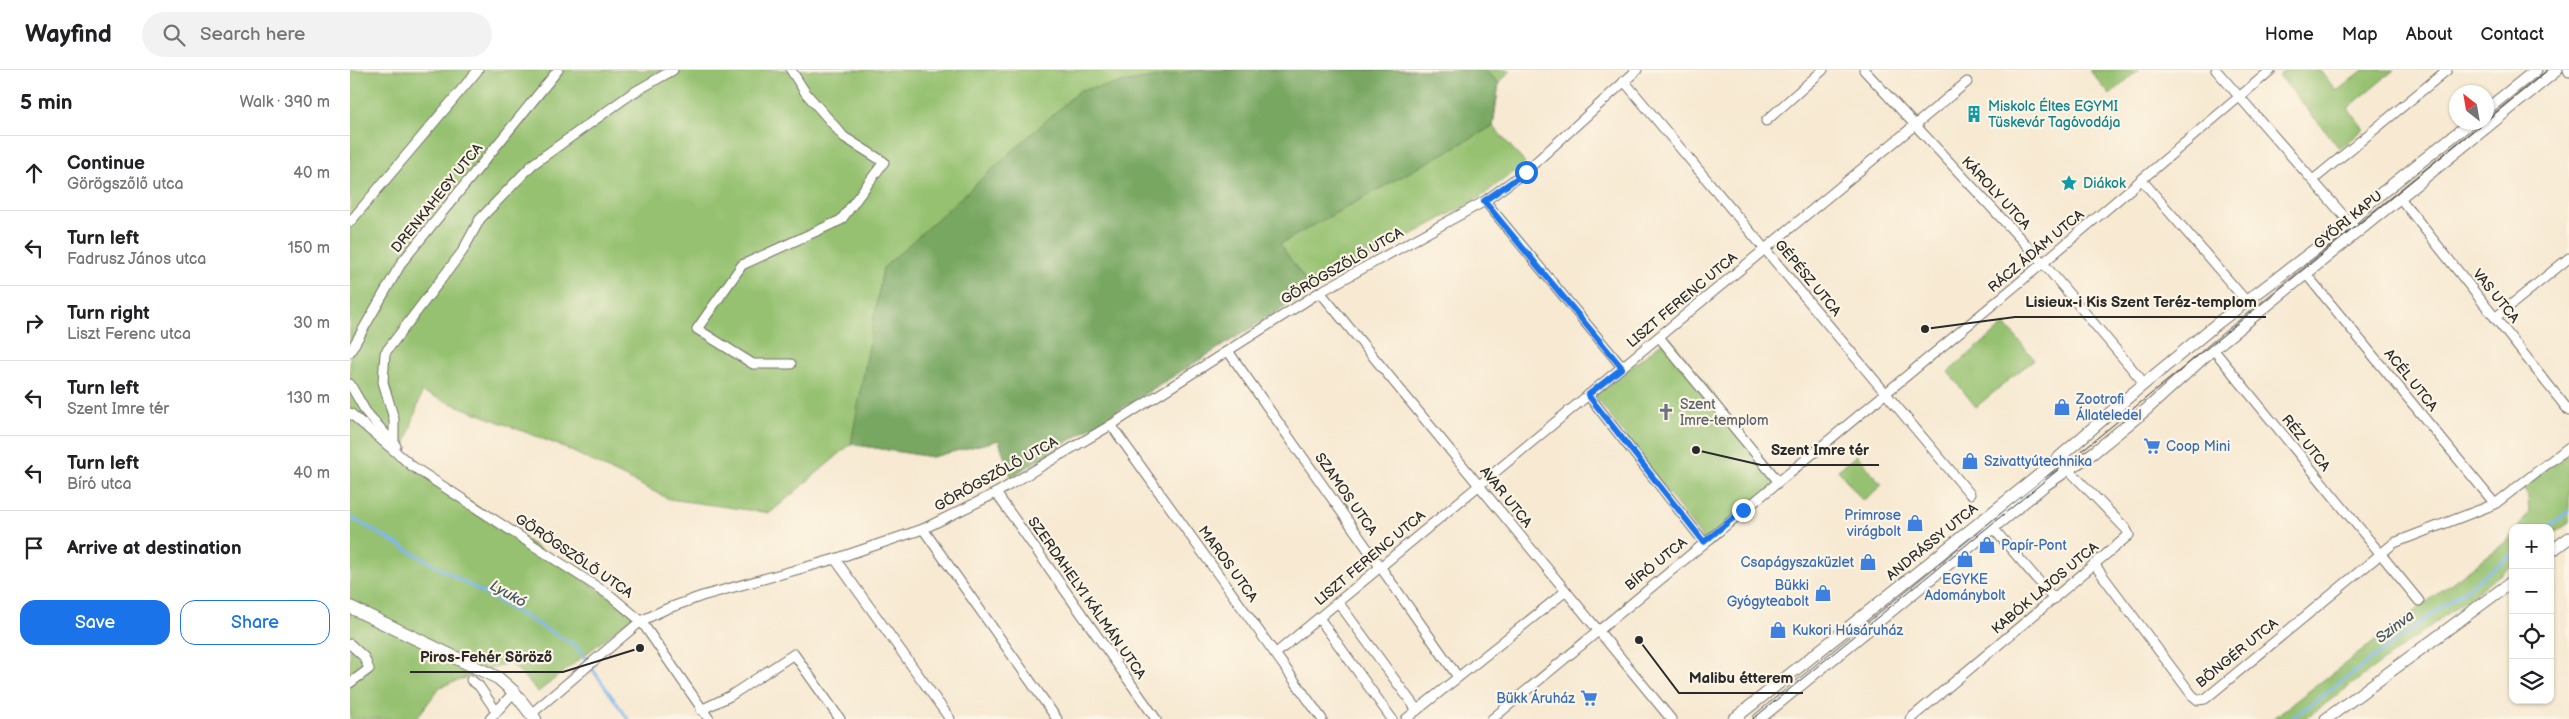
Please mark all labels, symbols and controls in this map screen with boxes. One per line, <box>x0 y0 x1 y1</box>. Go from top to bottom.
search box <box>142 12 492 57</box>
text: Wayfind <box>25 20 112 49</box>
icon: search <box>160 21 188 49</box>
text: Search here <box>200 23 305 46</box>
text: Home <box>2265 24 2314 45</box>
text: Map <box>2342 24 2378 45</box>
text: About <box>2406 24 2453 45</box>
text: Contact <box>2481 24 2544 45</box>
north arrow <box>2449 85 2494 130</box>
text: 5 min <box>20 90 73 115</box>
text: Walk · 390 m <box>239 93 330 112</box>
place label: Miskolc Éltes EGYMI Tüskevár Tagóvodája <box>1988 97 2121 131</box>
building icon: Miskolc Éltes EGYMI Tüskevár Tagóvodája <box>1964 104 1984 124</box>
street label: DRENKAHEGY UTCA <box>388 140 487 256</box>
text: Continue <box>67 152 145 175</box>
street label: KÁROLY UTCA <box>1958 152 2035 233</box>
icon: ahead <box>20 159 48 187</box>
route start <box>1515 161 1538 184</box>
text: 40 m <box>293 164 330 183</box>
place icon: Diákok <box>2059 173 2079 193</box>
text: Görögszőlő utca <box>67 175 184 194</box>
place label: Diákok <box>2083 175 2126 192</box>
street label: GYŐRI KAPU <box>2310 186 2386 253</box>
street label: RÁCZ ÁDÁM UTCA <box>1984 205 2088 296</box>
street label: GÖRÖGSZŐLŐ UTCA <box>1277 223 1406 308</box>
text: Turn left <box>67 227 139 250</box>
icon: left <box>20 234 48 262</box>
street label: GÉPÉSZ UTCA <box>1771 236 1846 320</box>
text: 150 m <box>288 239 330 258</box>
street label: LISZT FERENC UTCA <box>1623 249 1741 351</box>
text: Fadrusz János utca <box>67 250 206 269</box>
street label: VAS UTCA <box>2469 266 2523 327</box>
callout: Lisieux-i Kis Szent Teréz-templom <box>2015 287 2266 317</box>
text: Lisieux-i Kis Szent Teréz-templom <box>2025 293 2257 312</box>
text: Turn right <box>67 302 150 325</box>
icon: right <box>20 309 48 337</box>
text: 30 m <box>293 314 330 333</box>
text: Liszt Ferenc utca <box>67 325 191 344</box>
street label: ACÉL UTCA <box>2381 345 2442 415</box>
text: Turn left <box>67 377 139 400</box>
icon: left <box>20 384 48 412</box>
text: 130 m <box>287 389 330 408</box>
place label: Zootrofi Állateledel <box>2075 391 2142 424</box>
place label: Szent Imre-templom <box>1680 396 1769 429</box>
shop icon: Zootrofi Állateledel <box>2052 397 2072 417</box>
text: Szent Imre tér <box>67 400 169 419</box>
church icon: Szent Imre-templom <box>1656 402 1676 422</box>
street label: RÉZ UTCA <box>2278 411 2335 475</box>
street label: GÖRÖGSZŐLŐ UTCA <box>931 432 1061 515</box>
callout: Szent Imre tér <box>1761 435 1879 465</box>
supermarket icon: Coop Mini <box>2142 436 2162 456</box>
place label: Coop Mini <box>2166 438 2230 455</box>
text: Szent Imre tér <box>1771 441 1870 460</box>
street label: SZAMOS UTCA <box>1311 449 1381 539</box>
shop icon: Szivattyútechnika <box>1960 451 1980 471</box>
text: Turn left <box>67 452 139 475</box>
place label: Szivattyútechnika <box>1984 453 2092 470</box>
icon: left <box>20 459 48 487</box>
street label: AVAR UTCA <box>1476 463 1536 531</box>
text: 40 m <box>293 464 330 483</box>
text: Bíró utca <box>67 475 132 494</box>
route end <box>1732 499 1755 522</box>
street label: ANDRÁSSY UTCA <box>1882 499 1982 584</box>
street label: LISZT FERENC UTCA <box>1311 507 1429 609</box>
place label: Primrose virágbolt <box>1844 507 1902 540</box>
street label: GÖRÖGSZŐLŐ UTCA <box>512 509 637 602</box>
street label: SZERDAHELYI KÁLMÁN UTCA <box>1024 513 1151 683</box>
shop icon: Primrose virágbolt <box>1905 513 1925 533</box>
street label: MAROS UTCA <box>1195 523 1262 606</box>
map controls <box>2509 524 2554 704</box>
button: + <box>2509 524 2554 569</box>
street label: BÍRÓ UTCA <box>1621 533 1691 594</box>
icon: arrive <box>20 534 48 562</box>
shop icon: Papír-Pont <box>1977 535 1997 555</box>
text: Arrive at destination <box>67 537 242 560</box>
street label: KABÓK LAJOS UTCA <box>1988 537 2102 638</box>
place label: Papír-Pont <box>2001 537 2067 554</box>
shop icon: EGYKE Adománybolt <box>1955 549 1975 569</box>
shop icon: Csapágyszaküzlet <box>1858 552 1878 572</box>
place label: Csapágyszaküzlet <box>1741 554 1855 571</box>
button: − <box>2509 569 2554 614</box>
place label: EGYKE Adománybolt <box>1924 571 2006 604</box>
water label: Lyukó <box>486 576 530 612</box>
place label: Bükki Gyógyteabolt <box>1727 577 1810 610</box>
shop icon: Bükki Gyógyteabolt <box>1813 583 1833 603</box>
button: Save <box>20 600 170 645</box>
button: Share <box>180 600 330 645</box>
water label: Szinva <box>2372 606 2418 648</box>
street label: BÖNGÉR UTCA <box>2192 614 2282 691</box>
button: locate <box>2509 614 2554 659</box>
shop icon: Kukori Húsáruház <box>1768 620 1788 640</box>
place label: Kukori Húsáruház <box>1792 622 1904 639</box>
callout: Piros-Fehér Söröző <box>410 642 563 672</box>
text: Piros-Fehér Söröző <box>420 648 552 667</box>
button: layers <box>2509 659 2554 704</box>
callout: Malibu étterem <box>1679 663 1803 693</box>
text: Malibu étterem <box>1689 669 1794 688</box>
supermarket icon: Bükk Áruház <box>1579 688 1599 708</box>
place label: Bükk Áruház <box>1496 689 1575 707</box>

